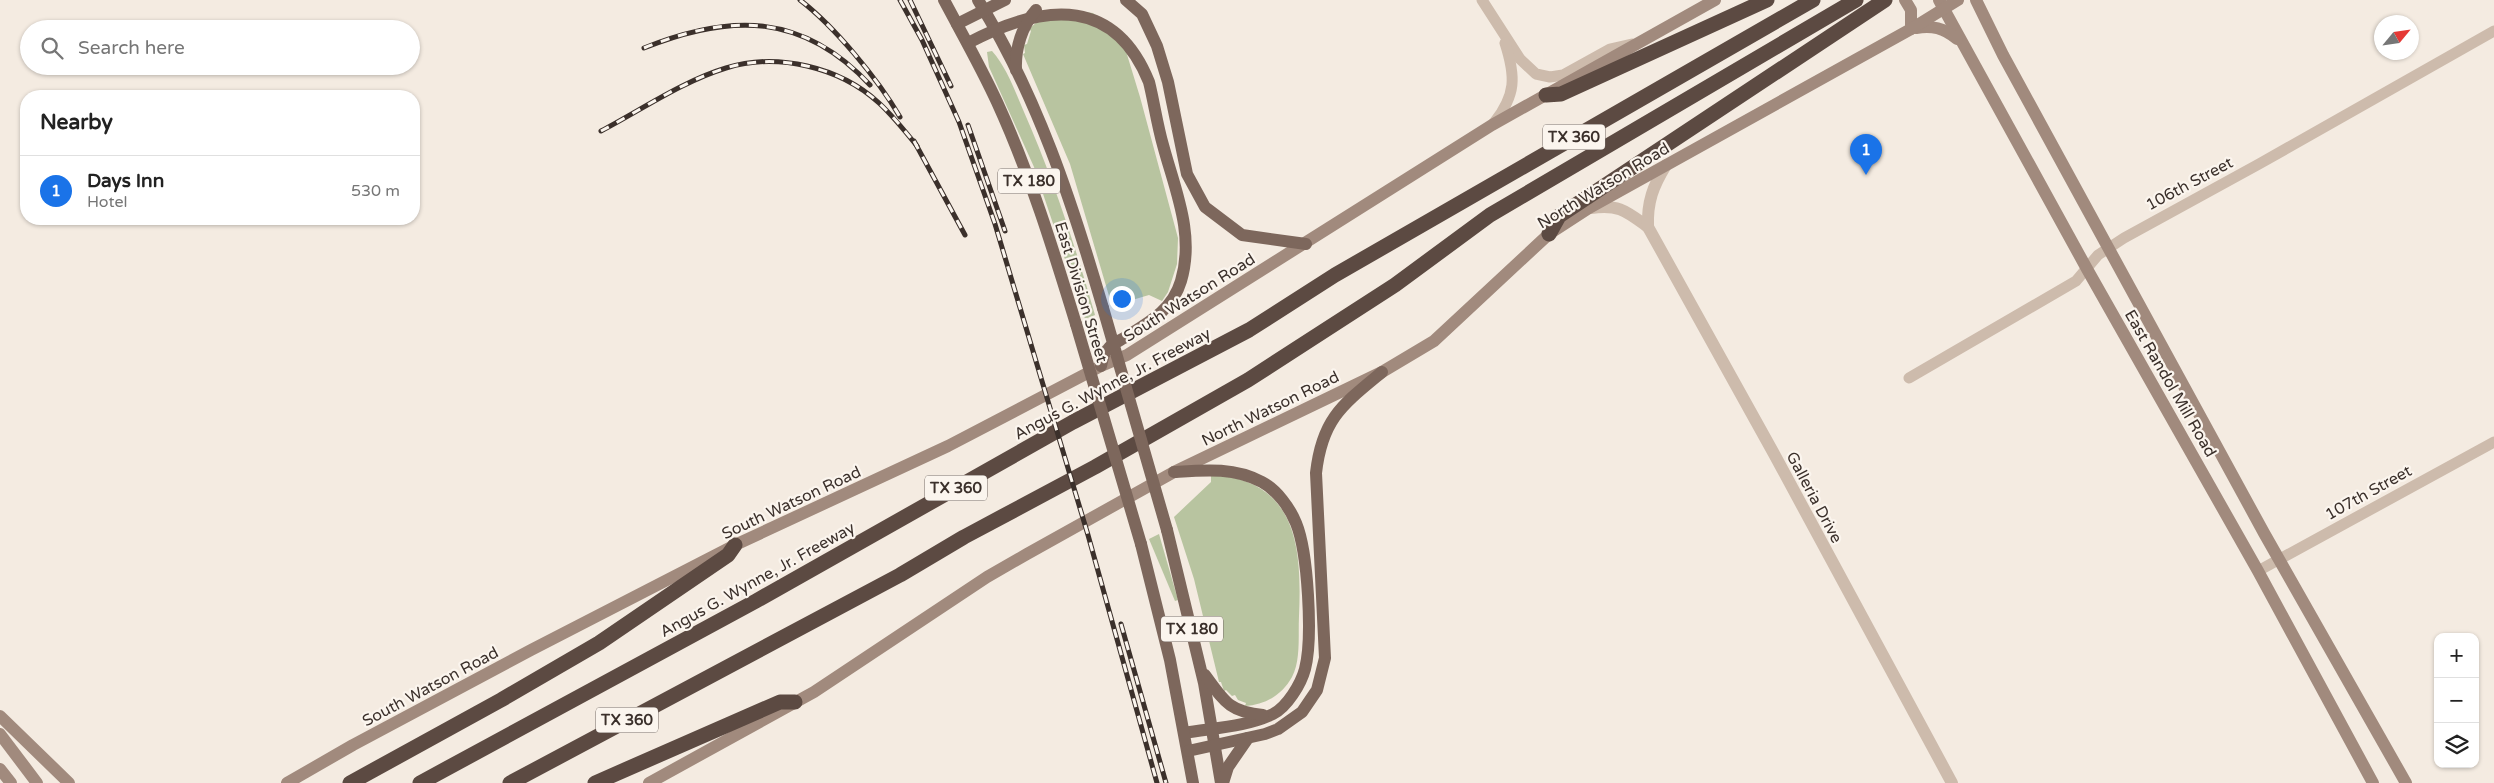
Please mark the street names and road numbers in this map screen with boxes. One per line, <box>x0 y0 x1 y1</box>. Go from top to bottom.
road number: TX 360 <box>1543 124 1605 150</box>
street label: North Watson Road <box>1534 139 1673 233</box>
street label: 106th Street <box>2142 153 2236 215</box>
road number: TX 180 <box>998 168 1060 194</box>
street label: East Division Street <box>1050 219 1112 365</box>
street label: South Watson Road <box>1120 249 1259 346</box>
street label: East Randol Mill Road <box>2120 306 2220 461</box>
street label: Angus G. Wynne, Jr. Freeway <box>1011 323 1215 444</box>
street label: North Watson Road <box>1198 367 1342 451</box>
street label: Galleria Drive <box>1782 448 1847 547</box>
street label: 107th Street <box>2322 461 2415 525</box>
street label: South Watson Road <box>719 462 864 544</box>
road number: TX 360 <box>925 476 987 500</box>
street label: Angus G. Wynne, Jr. Freeway <box>657 518 859 642</box>
road number: TX 180 <box>1161 616 1223 642</box>
street label: South Watson Road <box>359 643 502 731</box>
road number: TX 360 <box>596 708 658 732</box>

